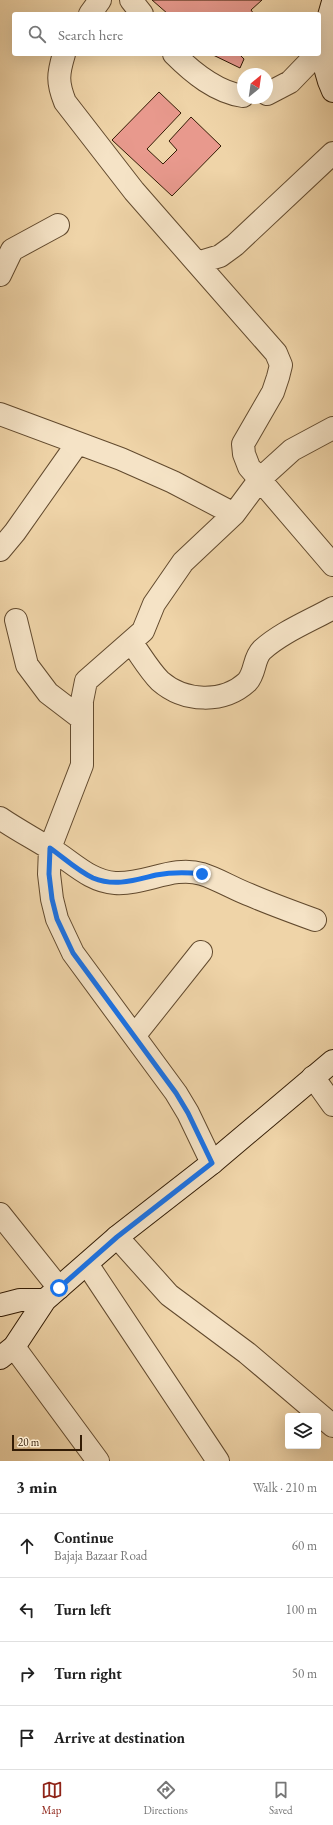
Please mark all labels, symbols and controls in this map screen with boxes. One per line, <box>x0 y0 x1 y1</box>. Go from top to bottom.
search box <box>12 12 321 56</box>
icon: search <box>26 23 48 45</box>
text: Search here <box>58 25 123 44</box>
north arrow <box>237 68 273 104</box>
route end <box>193 865 211 883</box>
route start <box>50 1279 68 1297</box>
map controls <box>285 1413 321 1449</box>
button: layers <box>285 1413 321 1449</box>
scale bar <box>12 1433 82 1452</box>
text: 20 m <box>18 1435 39 1449</box>
text: 3 min <box>16 1476 57 1498</box>
text: Walk · 210 m <box>253 1479 317 1496</box>
text: Continue <box>54 1528 114 1547</box>
icon: ahead <box>16 1535 38 1557</box>
text: 60 m <box>292 1537 317 1554</box>
text: Bajaja Bazaar Road <box>54 1547 147 1564</box>
icon: left <box>16 1599 38 1621</box>
text: Turn left <box>54 1600 111 1619</box>
text: 100 m <box>286 1601 317 1618</box>
icon: right <box>16 1663 38 1685</box>
text: Turn right <box>54 1664 122 1683</box>
text: 50 m <box>292 1665 317 1682</box>
icon: arrive <box>16 1727 38 1749</box>
text: Arrive at destination <box>54 1728 185 1747</box>
tab: Map <box>41 1779 63 1817</box>
tab: Directions <box>144 1779 188 1817</box>
tab: Saved <box>269 1779 292 1817</box>

